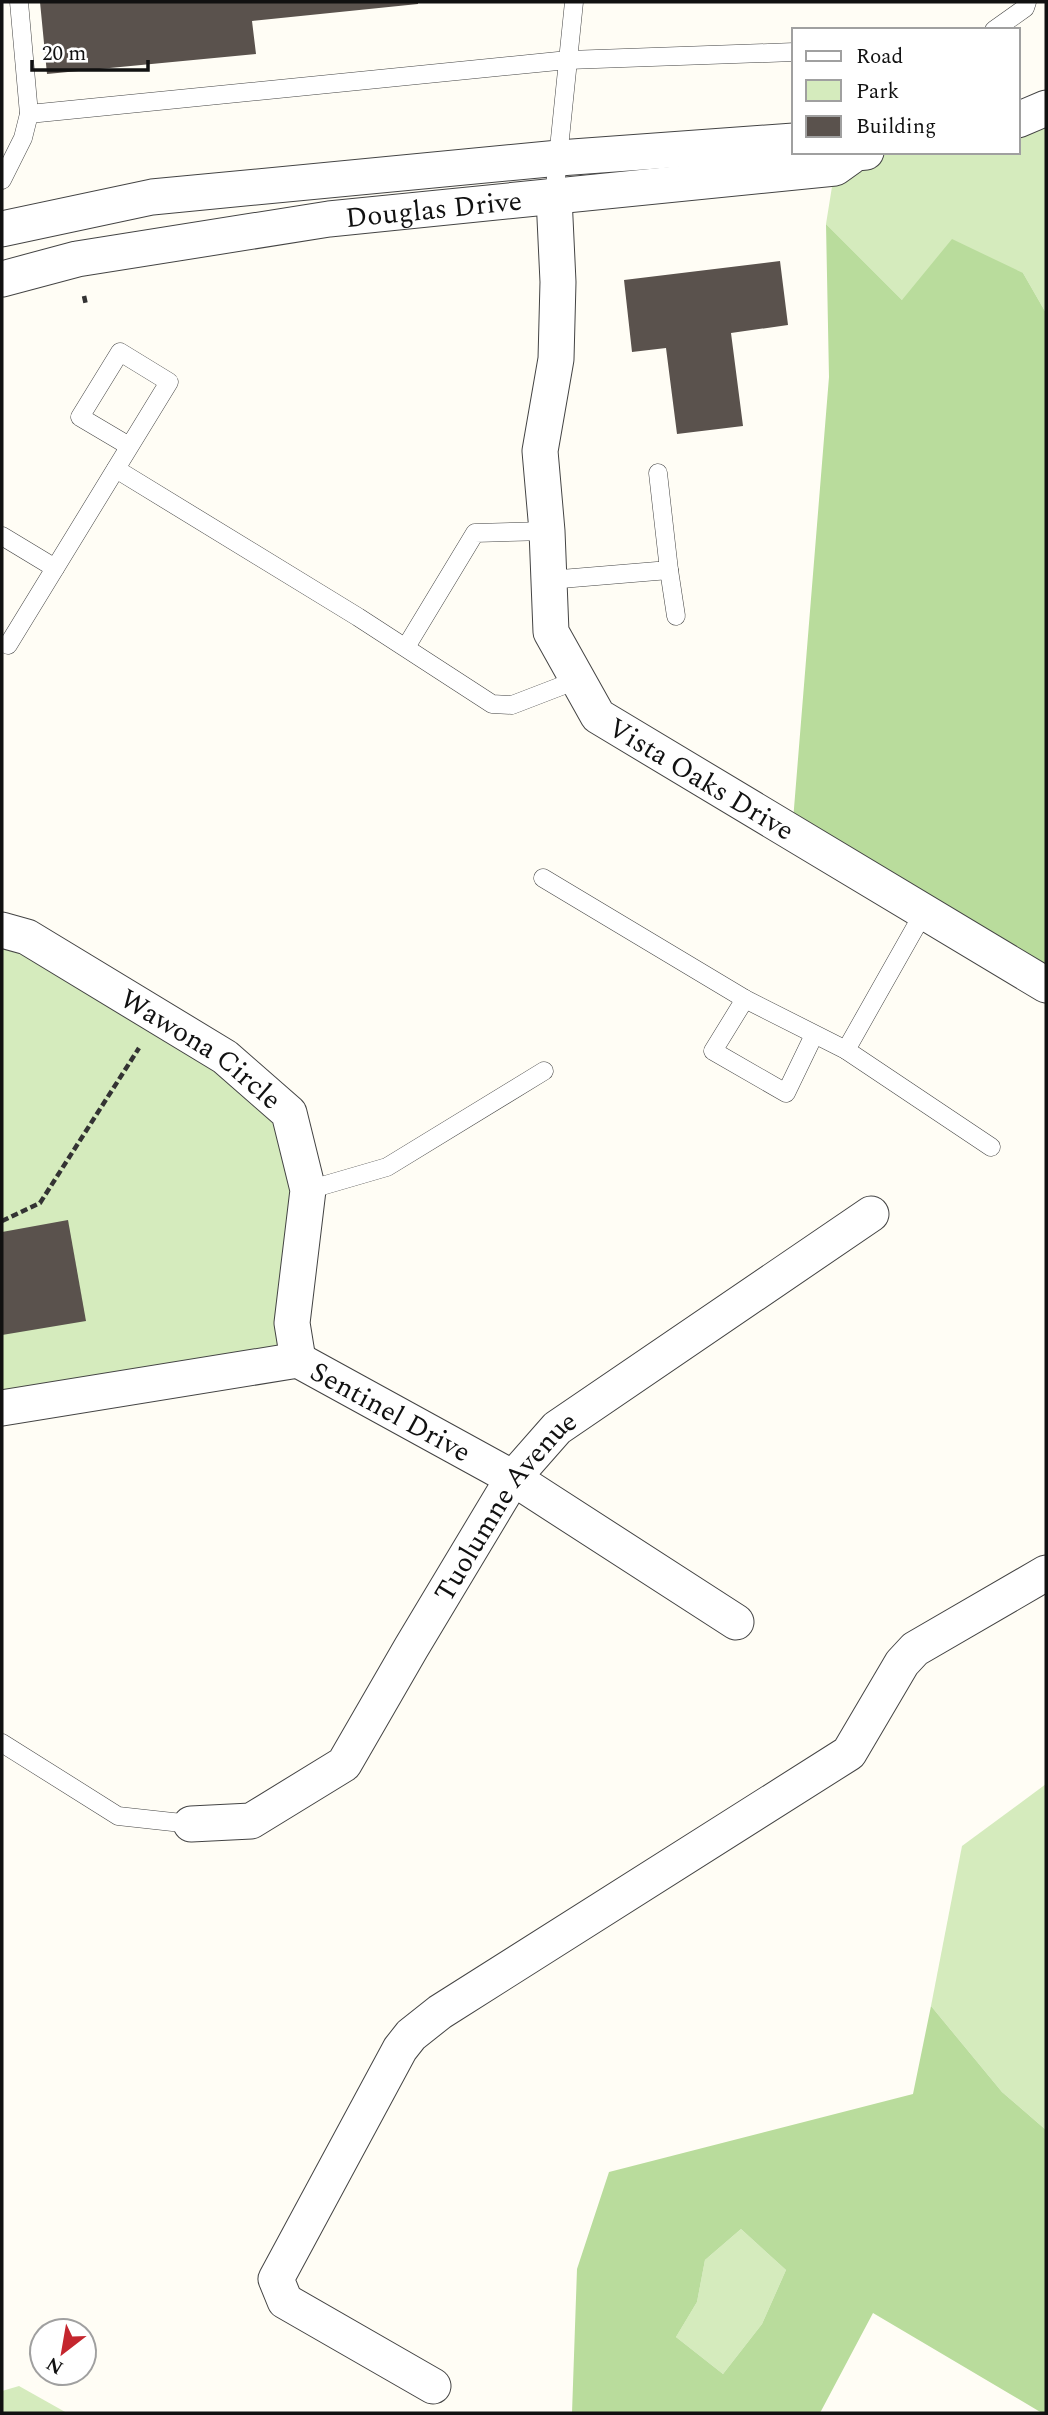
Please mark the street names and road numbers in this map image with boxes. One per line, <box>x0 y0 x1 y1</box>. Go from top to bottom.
street label: Douglas Drive <box>344 180 524 240</box>
street label: Vista Oaks Drive <box>599 707 802 852</box>
street label: Wawona Circle <box>111 978 291 1120</box>
street label: Sentinel Drive <box>302 1351 479 1474</box>
street label: Tuolumne Avenue <box>423 1401 586 1611</box>

